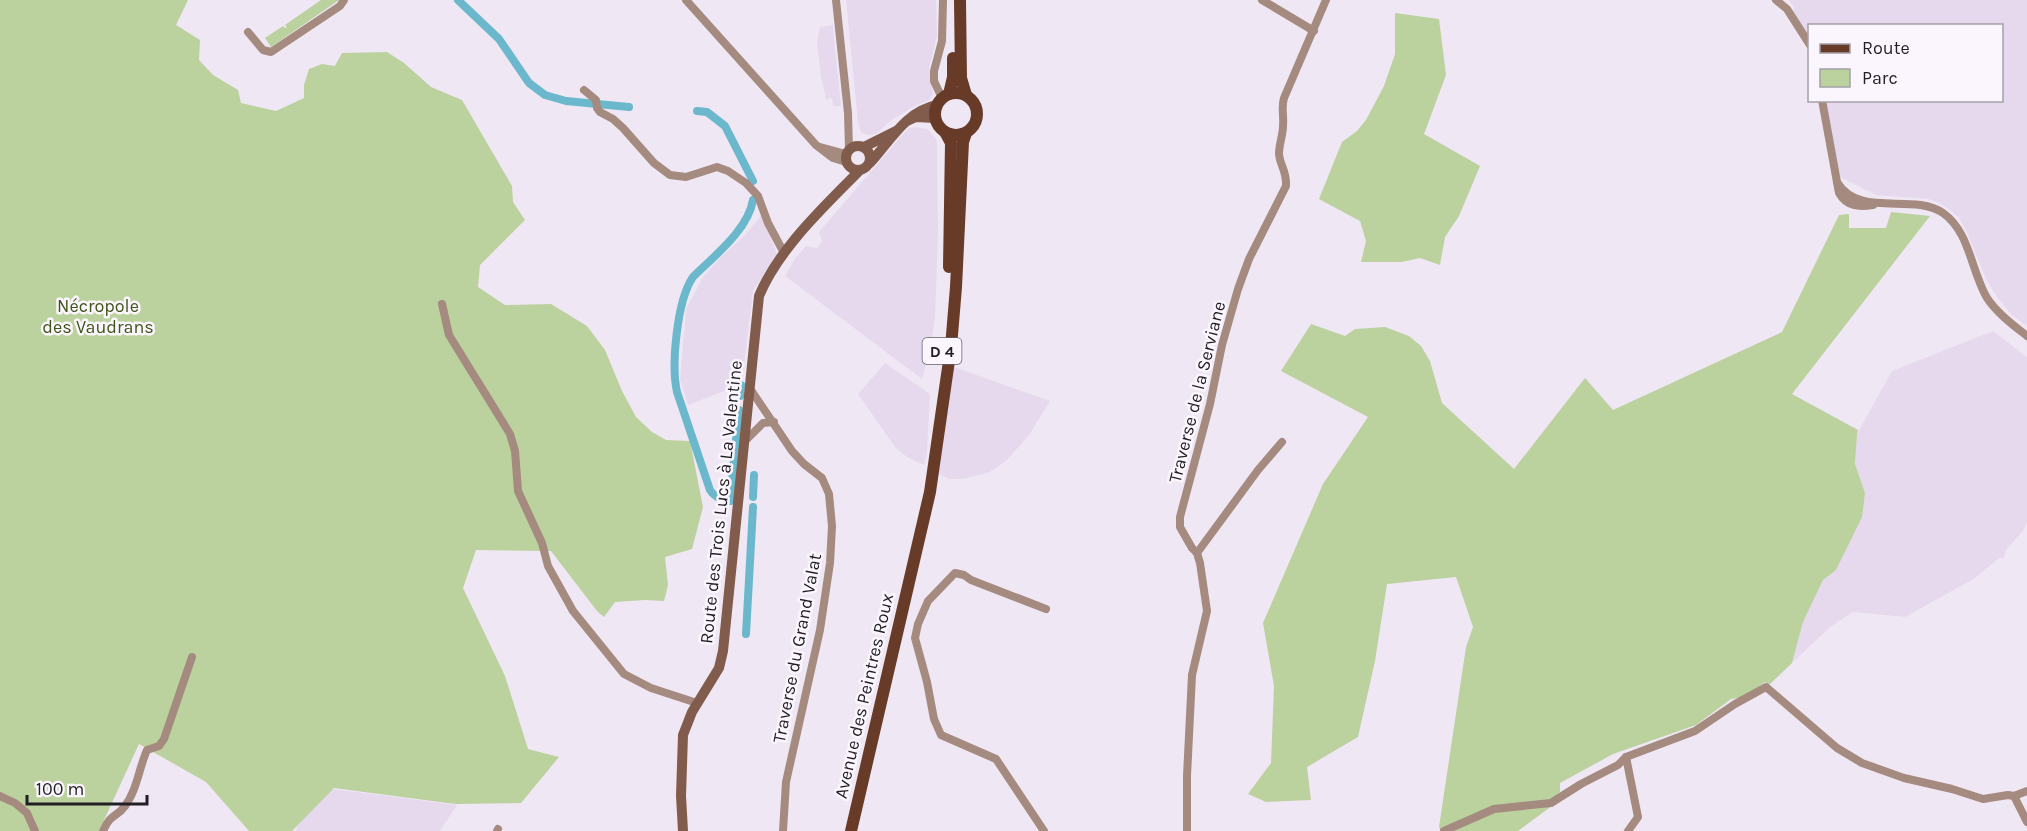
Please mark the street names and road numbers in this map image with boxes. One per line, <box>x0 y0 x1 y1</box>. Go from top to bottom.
street label: Traverse de la Serviane <box>1164 299 1230 485</box>
road number: D 4 <box>922 338 962 364</box>
street label: Route des Trois Lucs à La Valentine <box>695 359 747 645</box>
street label: Traverse du Grand Valat <box>768 551 826 745</box>
street label: Avenue des Peintres Roux <box>830 591 898 801</box>

